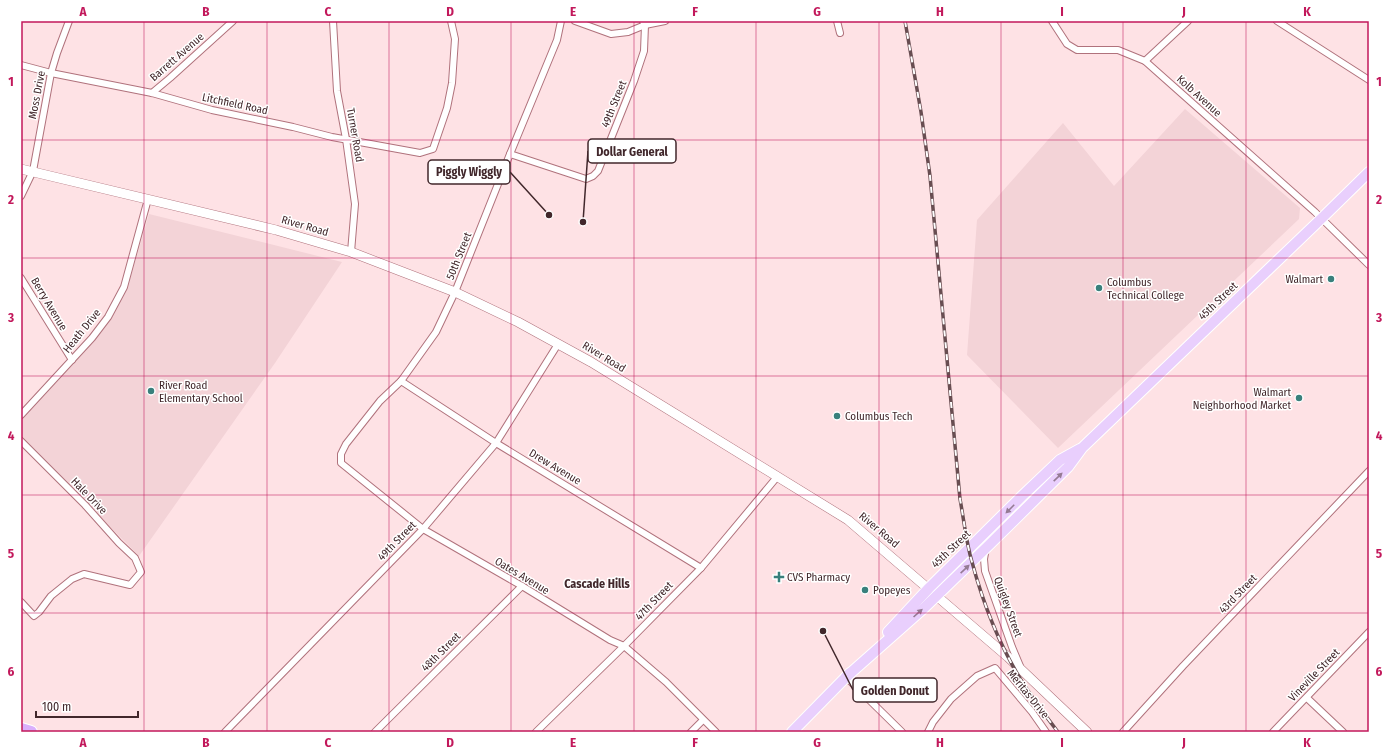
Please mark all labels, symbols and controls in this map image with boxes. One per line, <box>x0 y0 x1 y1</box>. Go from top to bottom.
text: A <box>78 4 87 19</box>
text: B <box>202 4 210 19</box>
text: C <box>325 4 332 19</box>
text: D <box>446 4 454 19</box>
text: E <box>570 4 576 19</box>
text: F <box>692 4 698 19</box>
text: G <box>813 4 821 19</box>
text: H <box>936 4 944 19</box>
text: I <box>1060 4 1064 19</box>
text: J <box>1181 4 1186 19</box>
text: K <box>1303 4 1311 19</box>
street label: Barrett Avenue <box>147 30 207 84</box>
street label: Moss Drive <box>26 70 48 120</box>
street label: Kolb Avenue <box>1174 72 1224 120</box>
text: 1 <box>8 74 14 89</box>
text: 1 <box>1376 74 1382 89</box>
street label: 49th Street <box>599 78 629 129</box>
street label: Litchfield Road <box>201 91 269 117</box>
street label: Turner Road <box>344 107 366 163</box>
callout: Dollar General <box>588 139 676 163</box>
text: Dollar General <box>596 145 669 159</box>
callout: Piggly Wiggly <box>428 160 510 184</box>
text: Piggly Wiggly <box>436 165 502 179</box>
text: 2 <box>7 192 14 207</box>
text: 2 <box>1375 192 1382 207</box>
street label: River Road <box>280 213 330 239</box>
street label: 50th Street <box>444 230 475 282</box>
place label: Walmart <box>1286 273 1323 286</box>
marker: Walmart <box>1326 274 1336 284</box>
street label: Berry Avenue <box>28 275 70 333</box>
place label: Columbus Technical College <box>1107 276 1184 302</box>
street label: 45th Street <box>1196 279 1241 323</box>
marker: Columbus Technical College <box>1094 283 1104 293</box>
street label: Heath Drive <box>60 306 104 356</box>
text: 3 <box>7 310 14 325</box>
text: 3 <box>1375 310 1382 325</box>
street label: River Road <box>580 339 628 375</box>
place label: River Road Elementary School <box>159 379 243 405</box>
marker: River Road Elementary School <box>146 386 156 396</box>
place label: Walmart Neighborhood Market <box>1193 386 1291 412</box>
marker: Walmart Neighborhood Market <box>1294 393 1304 403</box>
place label: Columbus Tech <box>845 410 913 423</box>
marker: Columbus Tech <box>832 411 842 421</box>
text: 4 <box>8 428 15 443</box>
text: 4 <box>1376 428 1383 443</box>
street label: Drew Avenue <box>527 446 583 488</box>
one-way arrow <box>1053 473 1063 482</box>
street label: Hale Drive <box>68 475 110 517</box>
one-way arrow <box>1005 504 1015 513</box>
street label: River Road <box>856 510 902 550</box>
street label: 49th Street <box>375 518 419 563</box>
street label: 45th Street <box>929 527 974 571</box>
text: 5 <box>8 546 14 561</box>
text: 5 <box>1376 546 1382 561</box>
street label: Oates Avenue <box>492 555 552 597</box>
one-way arrow <box>960 564 970 573</box>
place label: CVS Pharmacy <box>787 571 850 584</box>
marker: CVS Pharmacy <box>774 572 784 582</box>
street label: 43rd Street <box>1216 572 1260 616</box>
street label: Quigley Street <box>991 575 1025 639</box>
district label: Cascade Hills <box>564 577 631 591</box>
street label: 47th Street <box>632 579 676 623</box>
place label: Popeyes <box>873 584 911 597</box>
marker: Popeyes <box>860 585 870 595</box>
one-way arrow <box>912 609 923 618</box>
street label: 48th Street <box>419 629 464 674</box>
street label: Vineville Street <box>1286 646 1343 704</box>
text: 6 <box>8 664 15 679</box>
text: 6 <box>1376 664 1383 679</box>
street label: Meritas Drive <box>1004 667 1052 721</box>
callout: Golden Donut <box>853 678 937 702</box>
text: Golden Donut <box>861 684 930 698</box>
scale bar <box>36 693 138 719</box>
text: 100 m <box>42 700 71 714</box>
text: A <box>78 735 87 750</box>
text: B <box>202 735 210 750</box>
text: C <box>325 735 332 750</box>
text: D <box>446 735 454 750</box>
text: E <box>570 735 576 750</box>
text: F <box>692 735 698 750</box>
text: G <box>813 735 821 750</box>
text: H <box>936 735 944 750</box>
text: I <box>1060 735 1064 750</box>
text: J <box>1181 735 1186 750</box>
text: K <box>1303 735 1311 750</box>

